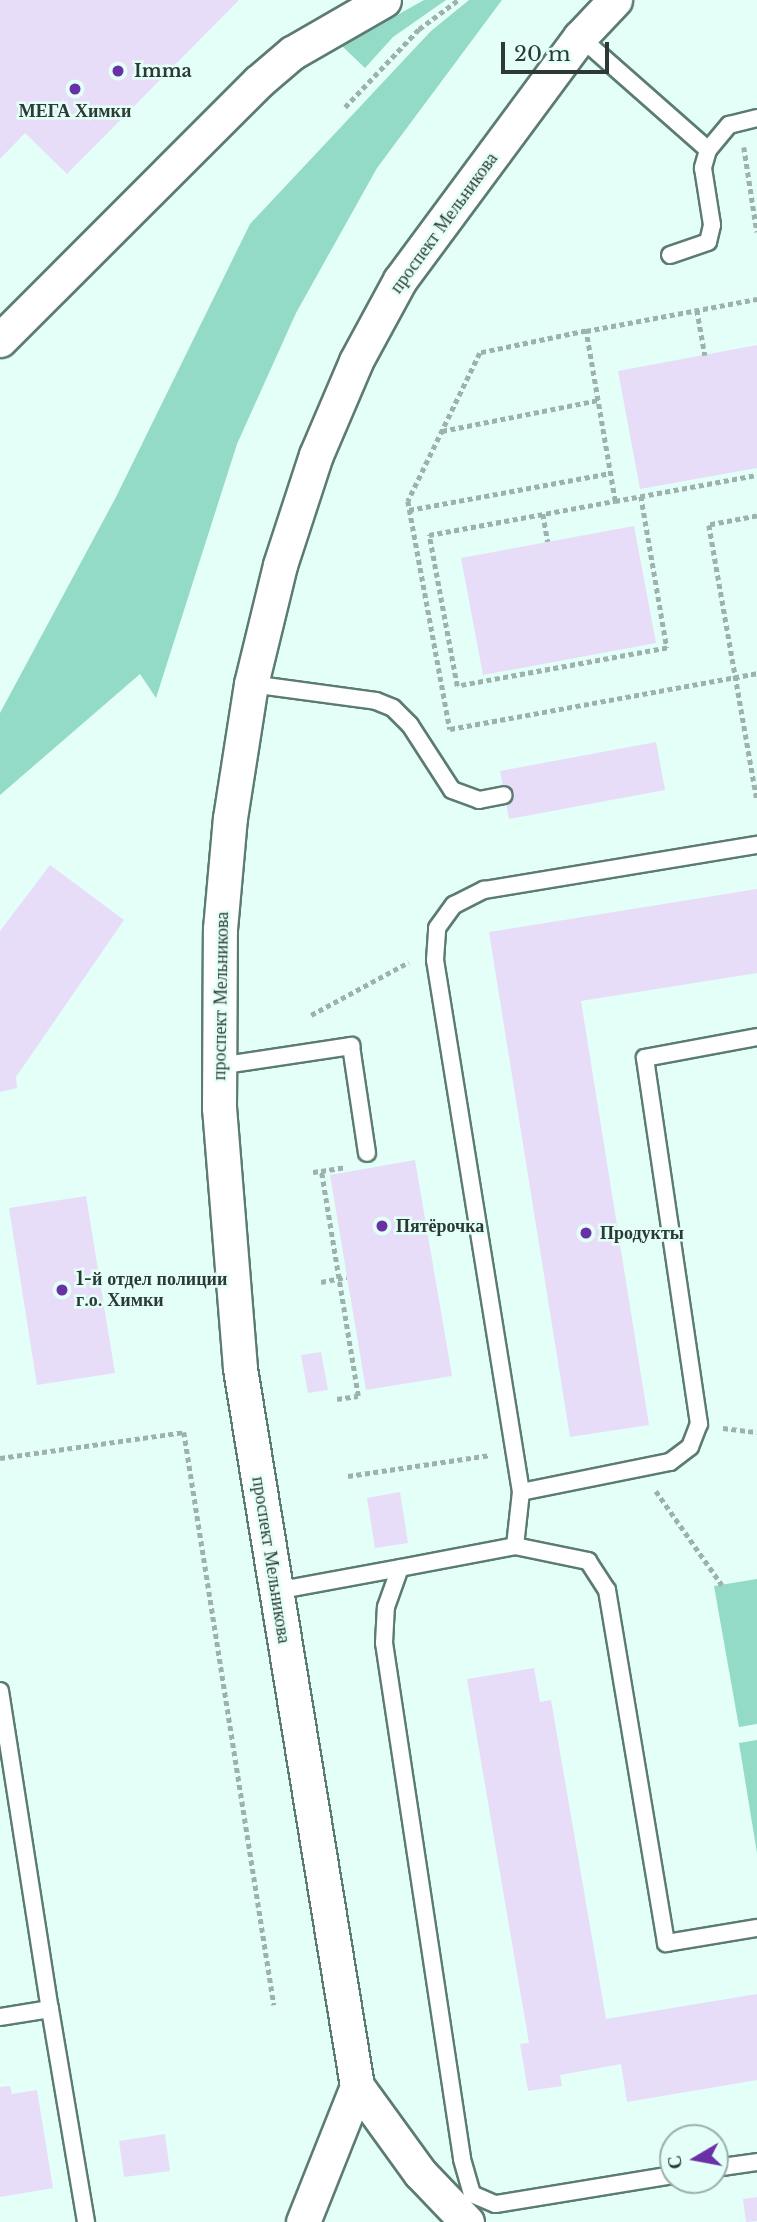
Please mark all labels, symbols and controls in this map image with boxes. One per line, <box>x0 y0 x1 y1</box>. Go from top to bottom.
scale bar <box>505 28 614 72</box>
text: 20 m <box>514 41 571 67</box>
place label: Imma <box>134 60 192 82</box>
marker: Imma <box>108 61 128 81</box>
marker: МЕГА Химки <box>67 81 83 97</box>
place label: МЕГА Химки <box>19 100 131 122</box>
street label: проспект Мельникова <box>386 148 502 298</box>
street label: проспект Мельникова <box>209 912 233 1080</box>
place label: Пятёрочка <box>396 1215 484 1237</box>
marker: Пятёрочка <box>374 1218 390 1234</box>
place label: Продукты <box>600 1222 684 1244</box>
marker: Продукты <box>578 1225 594 1241</box>
place label: 1-й отдел полиции г.о. Химки <box>76 1269 227 1312</box>
marker: 1-й отдел полиции г.о. Химки <box>54 1282 70 1298</box>
street label: проспект Мельникова <box>247 1475 295 1645</box>
north arrow <box>659 2124 729 2194</box>
text: С <box>662 2154 687 2171</box>

